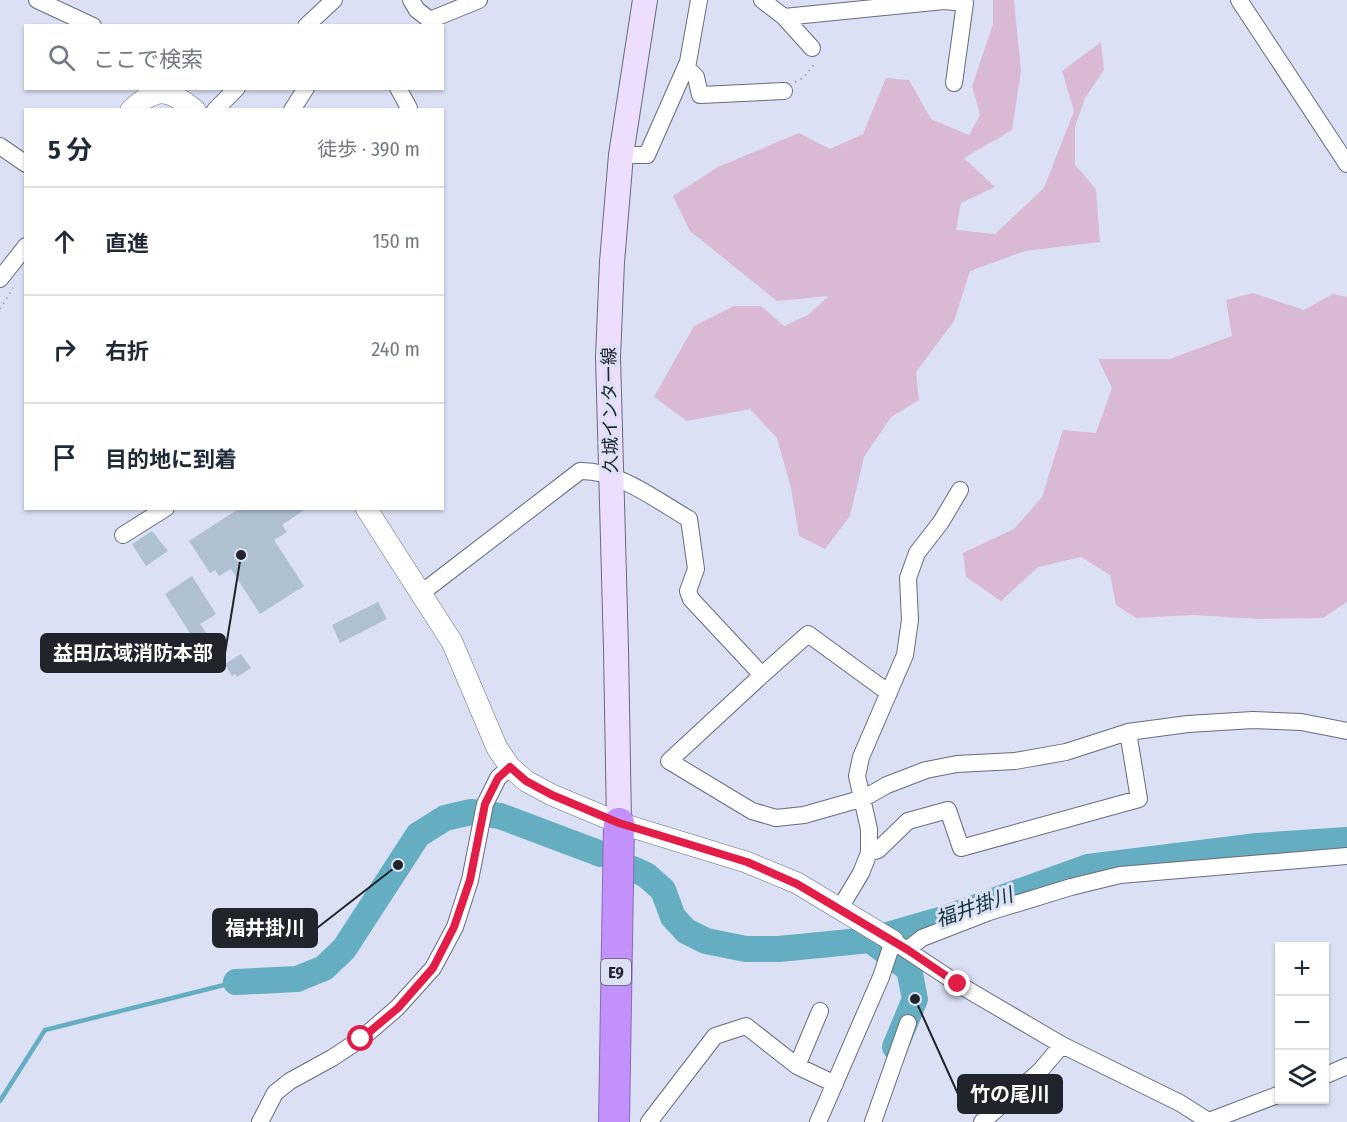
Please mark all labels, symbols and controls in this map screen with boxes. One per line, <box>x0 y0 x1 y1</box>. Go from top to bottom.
search box <box>24 24 444 90</box>
icon: search <box>45 41 78 74</box>
text: ここで検索 <box>93 46 203 73</box>
text: 5 分 <box>48 135 92 166</box>
text: 徒歩 · 390 m <box>317 137 420 161</box>
icon: ahead <box>48 225 81 258</box>
text: 150 m <box>373 229 420 253</box>
text: 直進 <box>105 230 149 257</box>
icon: right <box>48 333 81 366</box>
text: 240 m <box>371 337 420 361</box>
text: 右折 <box>105 338 149 365</box>
street label: 久城インター線 <box>598 347 622 473</box>
icon: arrive <box>48 441 81 474</box>
text: 目的地に到着 <box>105 446 237 473</box>
callout: 益田広域消防本部 <box>41 634 225 672</box>
text: 益田広域消防本部 <box>53 641 213 665</box>
water label: 福井掛川 <box>932 882 1018 931</box>
callout: 福井掛川 <box>213 909 317 947</box>
text: 福井掛川 <box>225 916 305 940</box>
map controls <box>1275 942 1329 1104</box>
button: + <box>1275 942 1329 996</box>
road number: E9 <box>601 959 631 985</box>
route end <box>944 970 970 996</box>
button: − <box>1275 996 1329 1050</box>
route start <box>347 1025 373 1051</box>
button: layers <box>1275 1050 1329 1104</box>
callout: 竹の尾川 <box>958 1075 1062 1113</box>
text: 竹の尾川 <box>970 1082 1050 1106</box>

